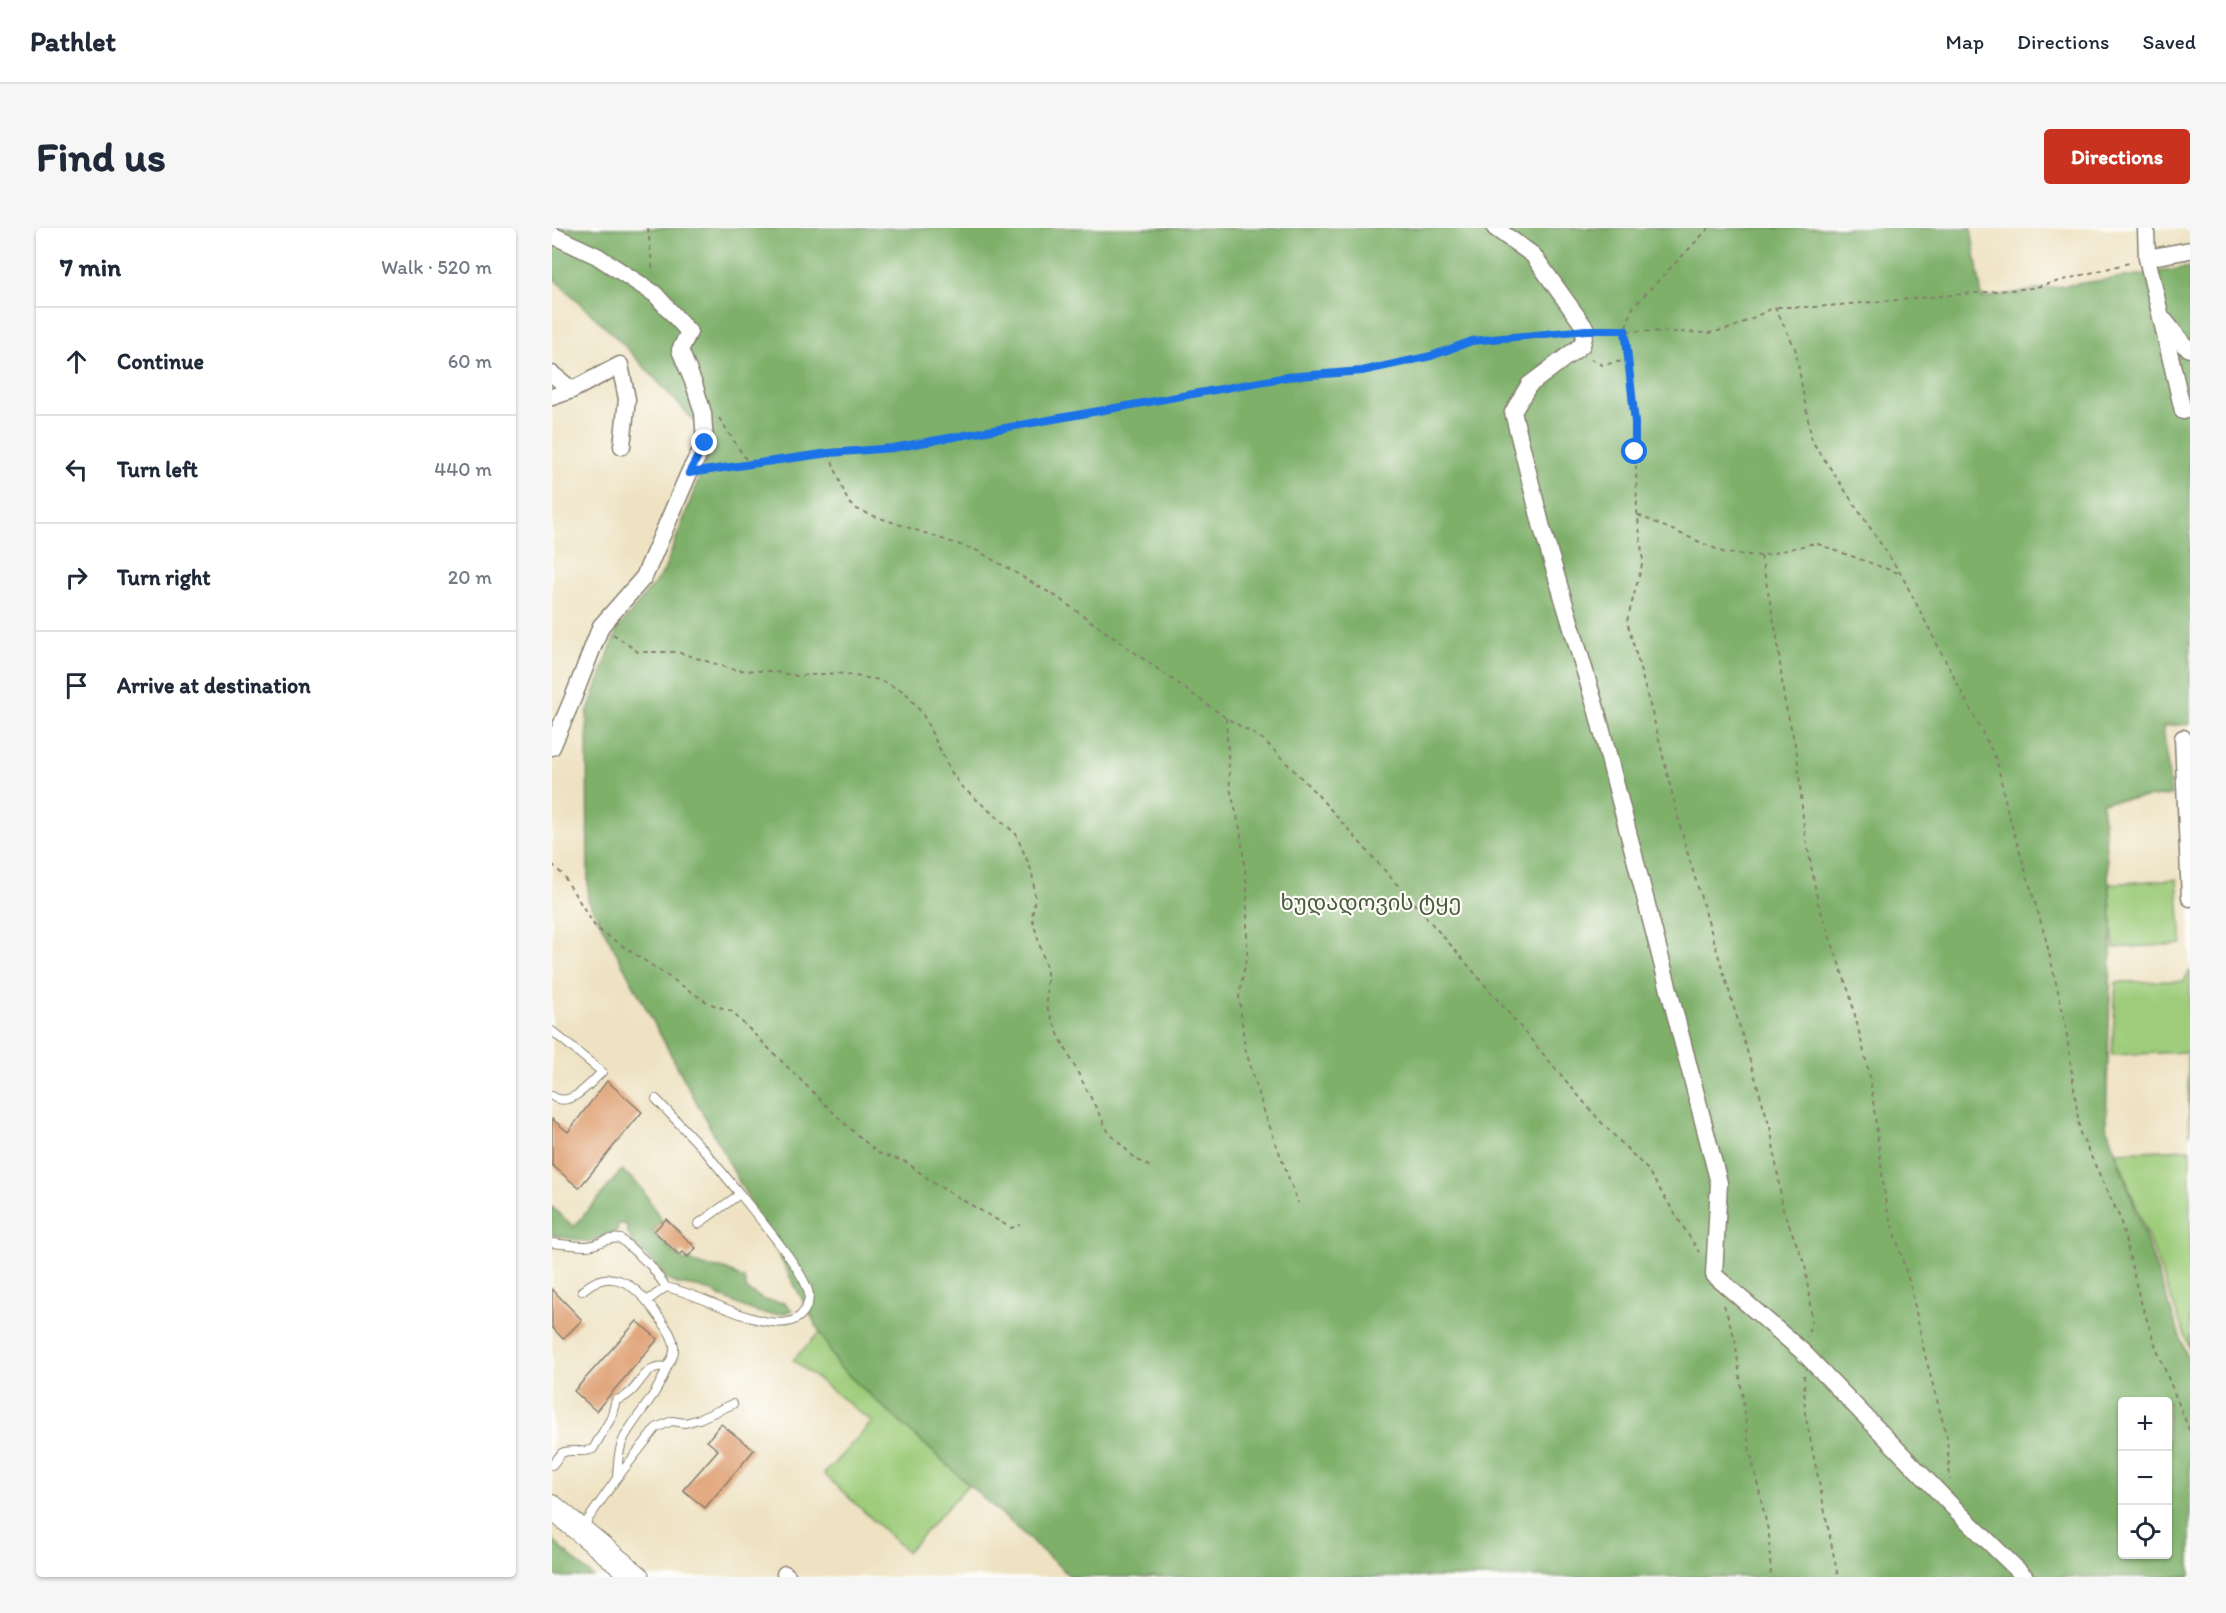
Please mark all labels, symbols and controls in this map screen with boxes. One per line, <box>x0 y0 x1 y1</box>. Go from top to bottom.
text: Pathlet <box>30 24 116 58</box>
text: Map <box>1946 29 1984 54</box>
text: Directions <box>2017 29 2109 54</box>
text: Saved <box>2142 29 2196 54</box>
button: Directions <box>2044 129 2190 184</box>
text: Find us <box>36 131 166 182</box>
text: 7 min <box>60 251 121 283</box>
text: Walk · 520 m <box>381 255 492 279</box>
icon: ahead <box>60 345 93 378</box>
text: Continue <box>117 348 204 375</box>
text: 60 m <box>448 349 492 373</box>
route end <box>691 429 717 455</box>
route start <box>1621 438 1647 464</box>
icon: left <box>60 453 93 486</box>
text: Turn left <box>117 456 198 483</box>
text: 440 m <box>434 457 492 481</box>
icon: right <box>60 561 93 594</box>
text: Turn right <box>117 564 211 591</box>
text: 20 m <box>448 565 492 589</box>
icon: arrive <box>60 669 93 702</box>
text: Arrive at destination <box>117 672 311 699</box>
park label: ხუდადოვის ტყე <box>1280 889 1462 916</box>
map controls <box>2118 1397 2172 1559</box>
button: + <box>2118 1397 2172 1451</box>
button: − <box>2118 1451 2172 1505</box>
button: locate <box>2118 1505 2172 1559</box>

